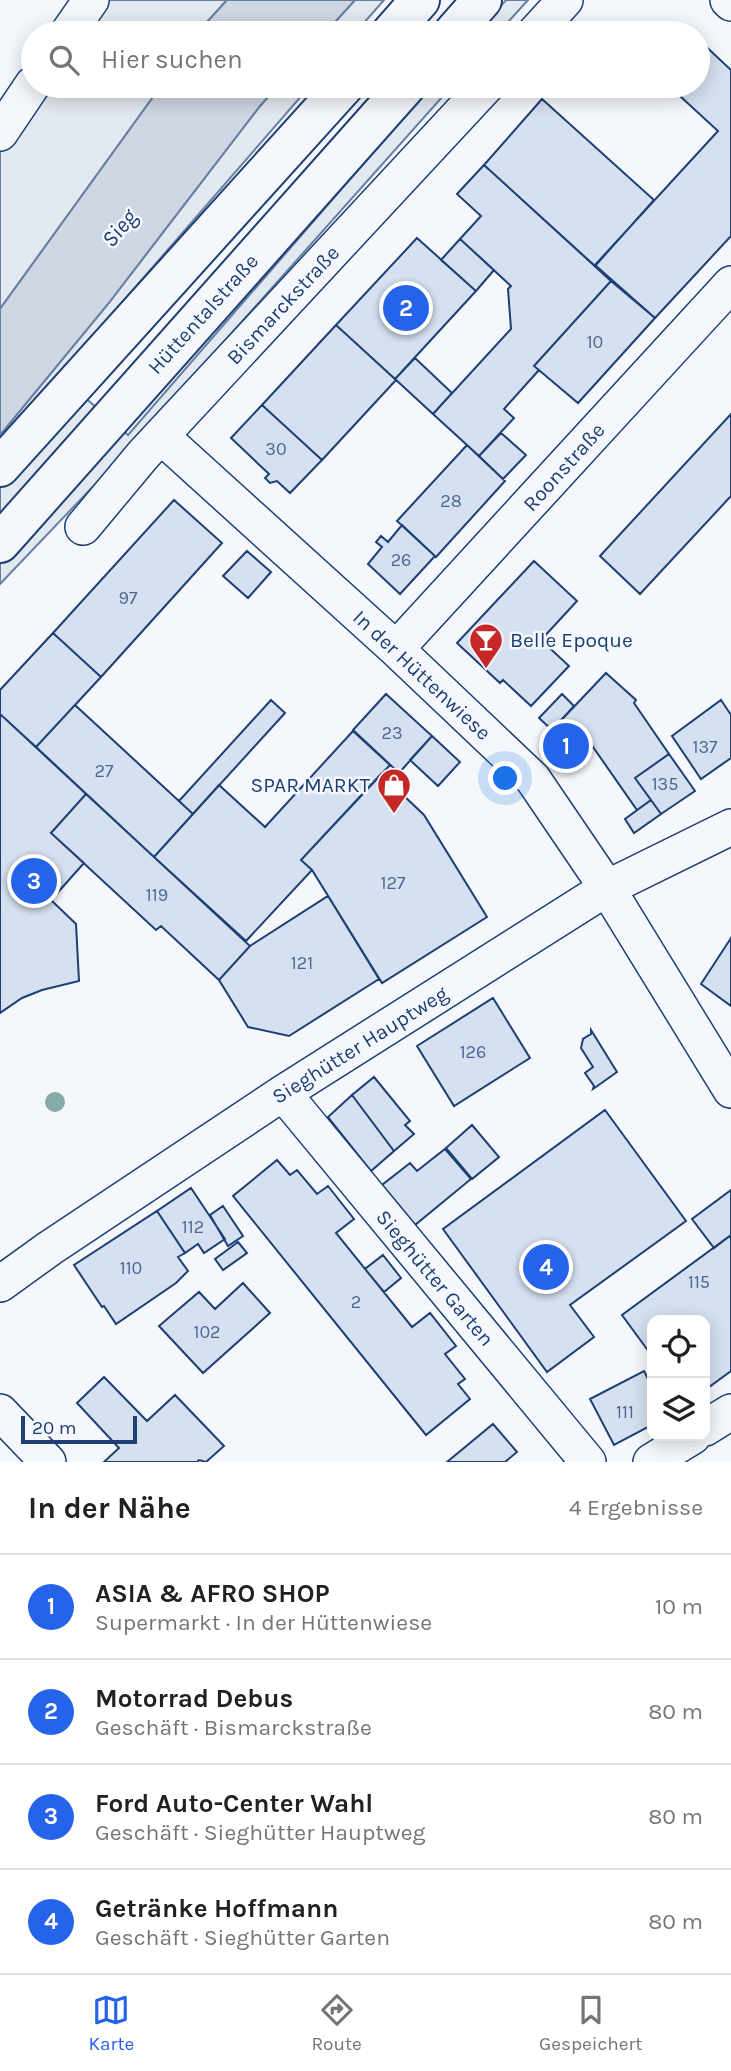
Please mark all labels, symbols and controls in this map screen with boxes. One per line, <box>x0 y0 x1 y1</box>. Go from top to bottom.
search box <box>21 21 710 98</box>
icon: search <box>45 41 83 79</box>
text: Hier suchen <box>101 44 243 75</box>
water label: Sieg <box>96 203 144 253</box>
street label: Bismarckstraße <box>222 241 344 369</box>
street label: Hüttentalstraße <box>143 249 263 379</box>
pin: 2 <box>383 282 429 334</box>
house number: 10 <box>587 331 603 353</box>
street label: Roonstraße <box>518 418 610 516</box>
house number: 30 <box>265 438 287 460</box>
house number: 28 <box>440 490 462 512</box>
house number: 26 <box>391 549 411 571</box>
house number: 97 <box>119 587 138 609</box>
street label: In der Hüttenwiese <box>348 605 496 745</box>
bar icon: Belle Epoque <box>467 621 505 670</box>
place label: Belle Epoque <box>510 628 633 652</box>
pin: 1 <box>543 720 589 772</box>
house number: 23 <box>381 722 403 744</box>
house number: 137 <box>692 736 718 758</box>
house number: 27 <box>95 760 114 782</box>
your location <box>488 761 522 795</box>
shop icon: SPAR MARKT <box>375 766 413 815</box>
place label: SPAR MARKT <box>251 773 370 797</box>
house number: 135 <box>652 773 678 795</box>
pin: 3 <box>11 855 57 907</box>
house number: 127 <box>381 872 406 894</box>
house number: 119 <box>146 884 168 906</box>
house number: 121 <box>291 952 313 974</box>
street label: Sieghütter Hauptweg <box>268 981 452 1109</box>
house number: 126 <box>460 1041 486 1063</box>
street label: Sieghütter Garten <box>371 1205 499 1351</box>
house number: 112 <box>182 1216 204 1238</box>
pin: 4 <box>523 1241 569 1293</box>
house number: 110 <box>120 1257 142 1279</box>
house number: 115 <box>688 1271 710 1293</box>
house number: 2 <box>351 1291 361 1313</box>
map controls <box>647 1315 710 1441</box>
button: locate <box>647 1315 710 1378</box>
house number: 102 <box>193 1321 221 1343</box>
button: layers <box>647 1378 710 1441</box>
house number: 111 <box>616 1401 634 1423</box>
scale bar <box>21 1413 136 1445</box>
text: 20 m <box>32 1417 77 1439</box>
text: In der Nähe <box>28 1490 191 1526</box>
text: 4 Ergebnisse <box>569 1494 703 1521</box>
text: ASIA & AFRO SHOP <box>95 1578 330 1609</box>
text: 1 <box>47 1593 55 1620</box>
text: 10 m <box>655 1593 703 1620</box>
text: Supermarkt · In der Hüttenwiese <box>95 1609 432 1636</box>
text: Motorrad Debus <box>95 1683 293 1714</box>
text: 2 <box>44 1698 58 1725</box>
text: 80 m <box>648 1698 703 1725</box>
text: Geschäft · Bismarckstraße <box>95 1714 372 1741</box>
text: Ford Auto-Center Wahl <box>95 1788 373 1819</box>
text: 3 <box>44 1803 58 1830</box>
text: 80 m <box>648 1803 703 1830</box>
text: Geschäft · Sieghütter Hauptweg <box>95 1819 425 1846</box>
text: Getränke Hoffmann <box>95 1893 338 1924</box>
text: 4 <box>44 1908 58 1935</box>
text: 80 m <box>648 1908 703 1935</box>
text: Geschäft · Sieghütter Garten <box>95 1924 390 1951</box>
tab: Karte <box>89 1991 134 2055</box>
tab: Route <box>311 1991 362 2055</box>
tab: Gespeichert <box>539 1991 642 2055</box>

